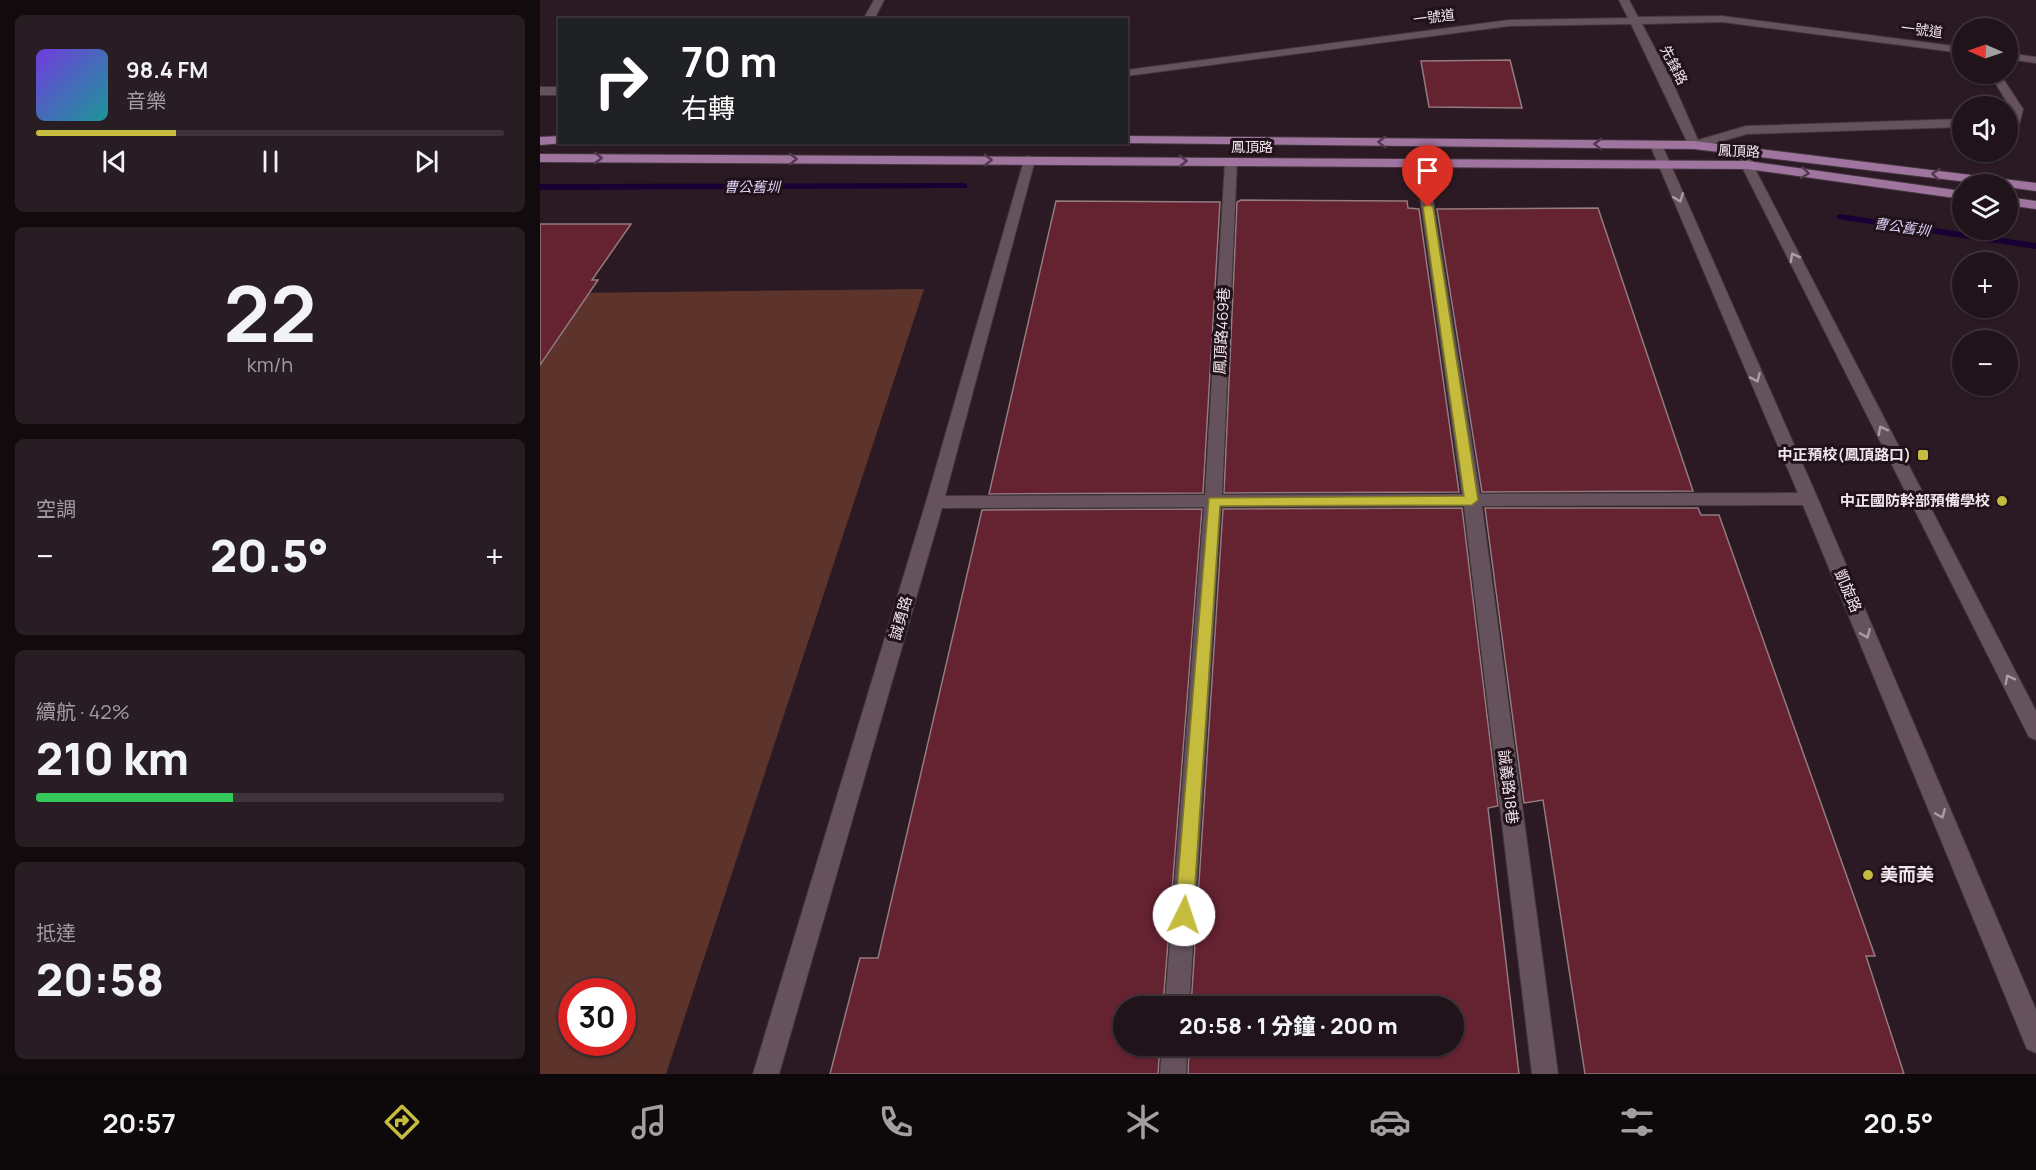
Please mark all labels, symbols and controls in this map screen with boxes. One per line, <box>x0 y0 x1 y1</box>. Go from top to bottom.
street label: 一號道 <box>1412 5 1456 28</box>
street label: 一號道 <box>1900 18 1944 41</box>
north arrow <box>1952 18 2018 84</box>
map controls <box>1952 18 2018 396</box>
text: 70 m <box>681 32 777 90</box>
icon: right <box>582 42 660 120</box>
street label: 先鋒路 <box>1656 42 1692 88</box>
text: 98.4 FM <box>126 55 208 85</box>
text: 音樂 <box>126 87 166 114</box>
text: 右轉 <box>681 89 735 126</box>
button: sound <box>1952 96 2018 162</box>
one-way arrow <box>1377 135 1386 148</box>
street label: 鳳頂路 <box>1231 137 1273 156</box>
one-way arrow <box>1593 138 1602 150</box>
street label: 鳳頂路 <box>1718 140 1760 161</box>
icon: previous <box>98 145 131 178</box>
icon: pause <box>254 145 287 178</box>
icon: next <box>410 145 443 178</box>
pin <box>1402 145 1453 207</box>
one-way arrow <box>594 152 603 164</box>
one-way arrow <box>789 153 798 165</box>
one-way arrow <box>984 154 993 166</box>
icon: arrive <box>1411 154 1444 187</box>
one-way arrow <box>1179 155 1188 167</box>
one-way arrow <box>1800 166 1809 179</box>
one-way arrow <box>1932 169 1941 181</box>
button: layers <box>1952 174 2018 240</box>
water label: 曹公舊圳 <box>724 177 782 196</box>
one-way arrow <box>1672 192 1684 203</box>
water label: 曹公舊圳 <box>1873 213 1933 240</box>
one-way arrow <box>1790 252 1801 263</box>
button: + <box>1952 252 2018 318</box>
text: 22 <box>224 259 316 365</box>
street label: 鳳頂路469巷 <box>1209 287 1234 375</box>
button: − <box>1952 330 2018 396</box>
text: km/h <box>247 351 293 378</box>
one-way arrow <box>1749 371 1761 382</box>
one-way arrow <box>1878 426 1890 437</box>
place label: 中正預校(鳳頂路口) <box>1777 444 1911 465</box>
marker: 中正預校(鳳頂路口) <box>1916 448 1930 462</box>
place label: 中正國防幹部預備學校 <box>1840 490 1990 511</box>
marker: 中正國防幹部預備學校 <box>1995 494 2009 508</box>
text: 空調 <box>36 495 76 522</box>
text: 20.5° <box>210 524 329 586</box>
text: − <box>36 533 54 578</box>
text: + <box>485 533 504 578</box>
street label: 凱旋路 <box>1830 566 1867 616</box>
street label: 誠勇路 <box>884 593 917 642</box>
one-way arrow <box>1859 628 1871 639</box>
one-way arrow <box>2005 674 2017 685</box>
text: 續航 · 42% <box>36 698 130 725</box>
text: 210 km <box>36 727 189 789</box>
street label: 誠義路18巷 <box>1494 749 1523 825</box>
one-way arrow <box>1934 808 1946 819</box>
place label: 美而美 <box>1880 862 1934 886</box>
marker: 美而美 <box>1861 868 1875 882</box>
position arrow <box>1152 883 1216 947</box>
text: 抵達 <box>36 919 76 946</box>
text: 20:58 <box>36 948 164 1010</box>
speed limit sign: 30 <box>558 978 636 1056</box>
text: 20:58 · 1 分鐘 · 200 m <box>1179 1011 1398 1041</box>
icon: directions <box>381 1101 423 1143</box>
icon: music <box>628 1101 670 1143</box>
icon: phone <box>875 1101 917 1143</box>
icon: climate <box>1122 1101 1164 1143</box>
icon: car <box>1369 1101 1411 1143</box>
icon: filters <box>1616 1101 1658 1143</box>
text: 20:57 <box>103 1104 176 1141</box>
text: 20.5° <box>1863 1104 1933 1141</box>

